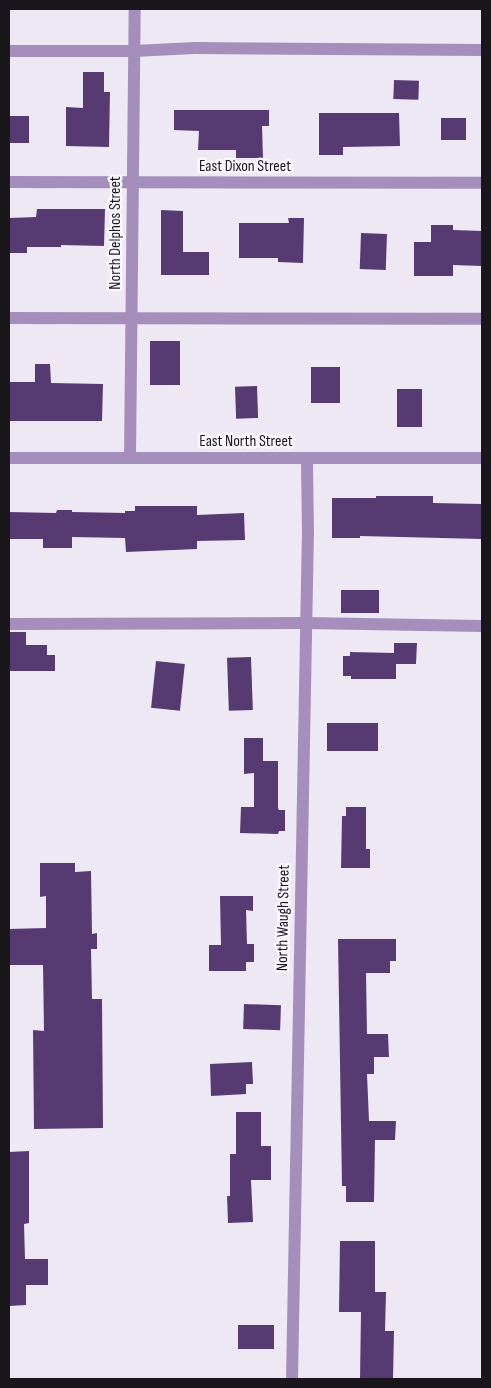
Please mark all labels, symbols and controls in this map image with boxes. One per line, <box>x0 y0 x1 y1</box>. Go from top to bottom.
street label: East Dixon Street <box>199 157 291 177</box>
street label: North Delphos Street <box>106 176 126 290</box>
street label: East North Street <box>199 432 293 452</box>
street label: North Waugh Street <box>273 865 295 971</box>

